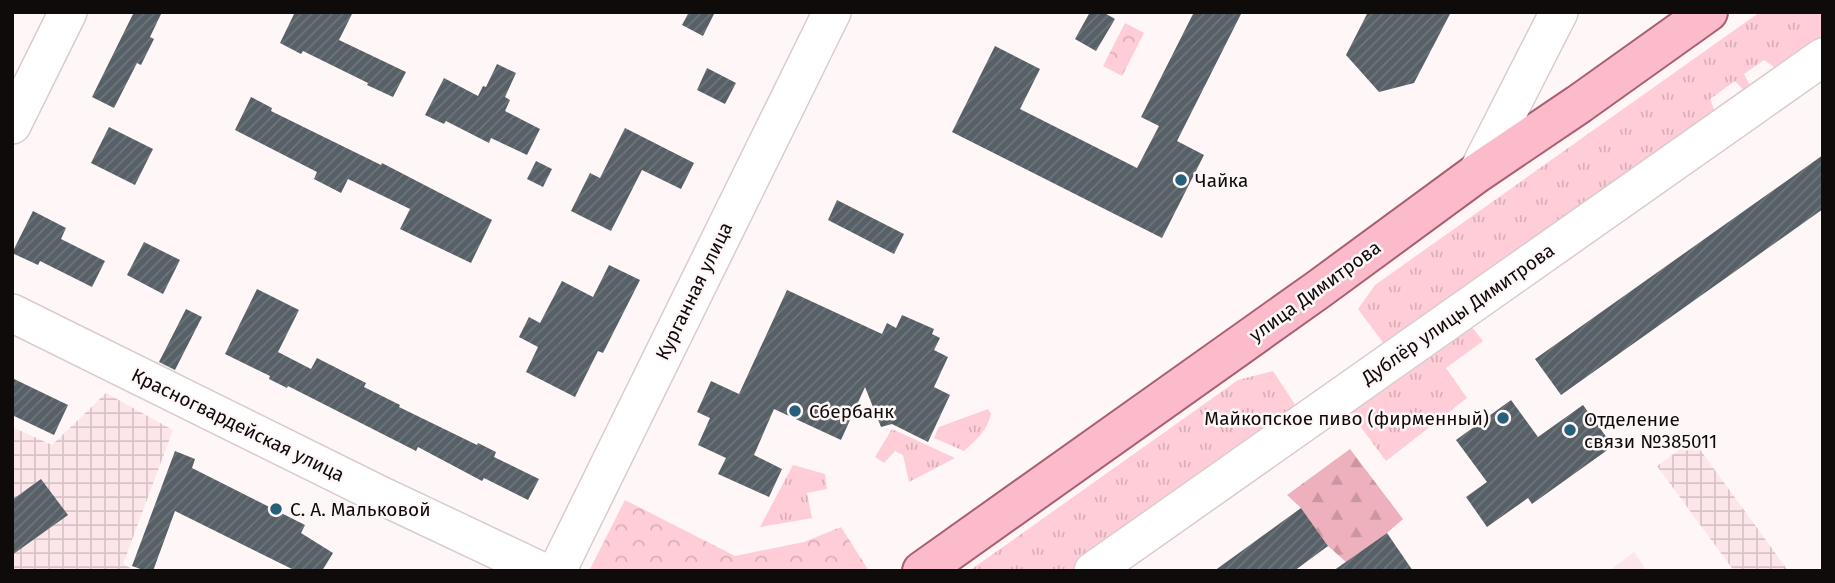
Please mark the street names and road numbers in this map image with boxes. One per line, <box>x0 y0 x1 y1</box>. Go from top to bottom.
street label: Курганная улица <box>651 218 737 364</box>
street label: улица Димитрова <box>1245 236 1385 346</box>
street label: Дублёр улицы Димитрова <box>1356 239 1559 390</box>
street label: Красногвардейская улица <box>128 363 348 487</box>

